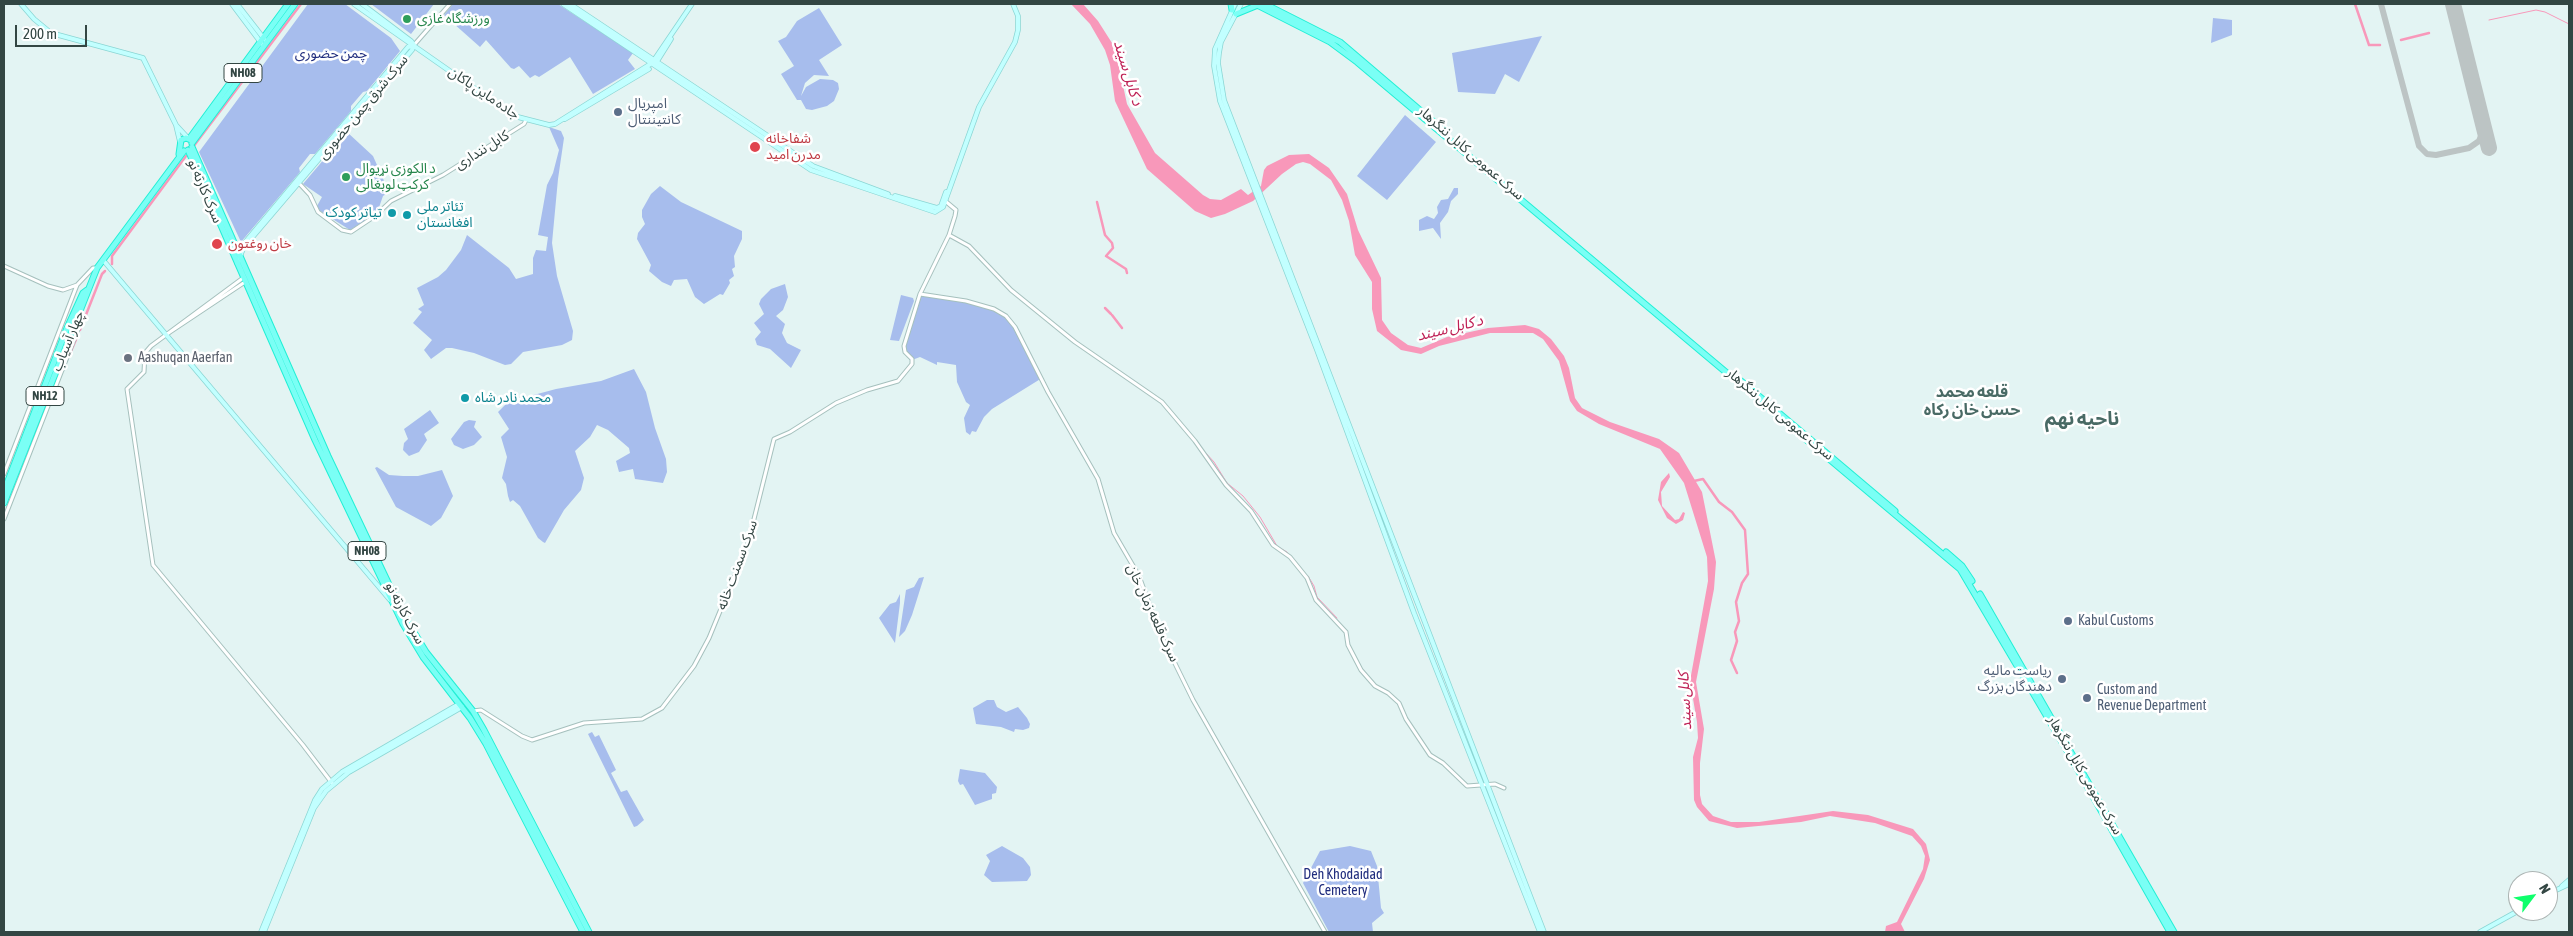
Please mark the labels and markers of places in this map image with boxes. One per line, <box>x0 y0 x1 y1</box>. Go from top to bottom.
place label: ورزشگاه غازی <box>417 11 490 27</box>
marker: ورزشگاه غازی <box>401 13 413 25</box>
place label: امپریال کانتیننتال <box>628 96 681 128</box>
marker: امپریال کانتیننتال <box>612 106 624 118</box>
place label: شفاخانه مدرن امید <box>766 131 821 164</box>
marker: شفاخانه مدرن امید <box>748 140 762 154</box>
place label: د الکوزی نړیوال کرکټ لوبغالی <box>356 161 436 193</box>
marker: د الکوزی نړیوال کرکټ لوبغالی <box>340 171 352 183</box>
place label: تئاتر ملی افغانستان <box>417 199 473 232</box>
place label: تیاتر کودک <box>326 205 382 221</box>
marker: تیاتر کودک <box>386 207 398 219</box>
marker: تئاتر ملی افغانستان <box>401 209 413 221</box>
place label: خان روغتون <box>228 236 292 252</box>
marker: خان روغتون <box>210 237 224 251</box>
place label: Aashuqan Aaerfan <box>138 350 233 366</box>
marker: Aashuqan Aaerfan <box>122 352 134 364</box>
place label: محمد نادر شاه <box>475 390 551 406</box>
marker: محمد نادر شاه <box>459 392 471 404</box>
place label: Kabul Customs <box>2078 613 2154 629</box>
marker: Kabul Customs <box>2062 615 2074 627</box>
place label: ریاست مالیه دهندگان بزرگ <box>1978 663 2052 696</box>
marker: ریاست مالیه دهندگان بزرگ <box>2056 673 2068 685</box>
place label: Custom and Revenue Department <box>2097 682 2207 714</box>
marker: Custom and Revenue Department <box>2081 692 2093 704</box>

